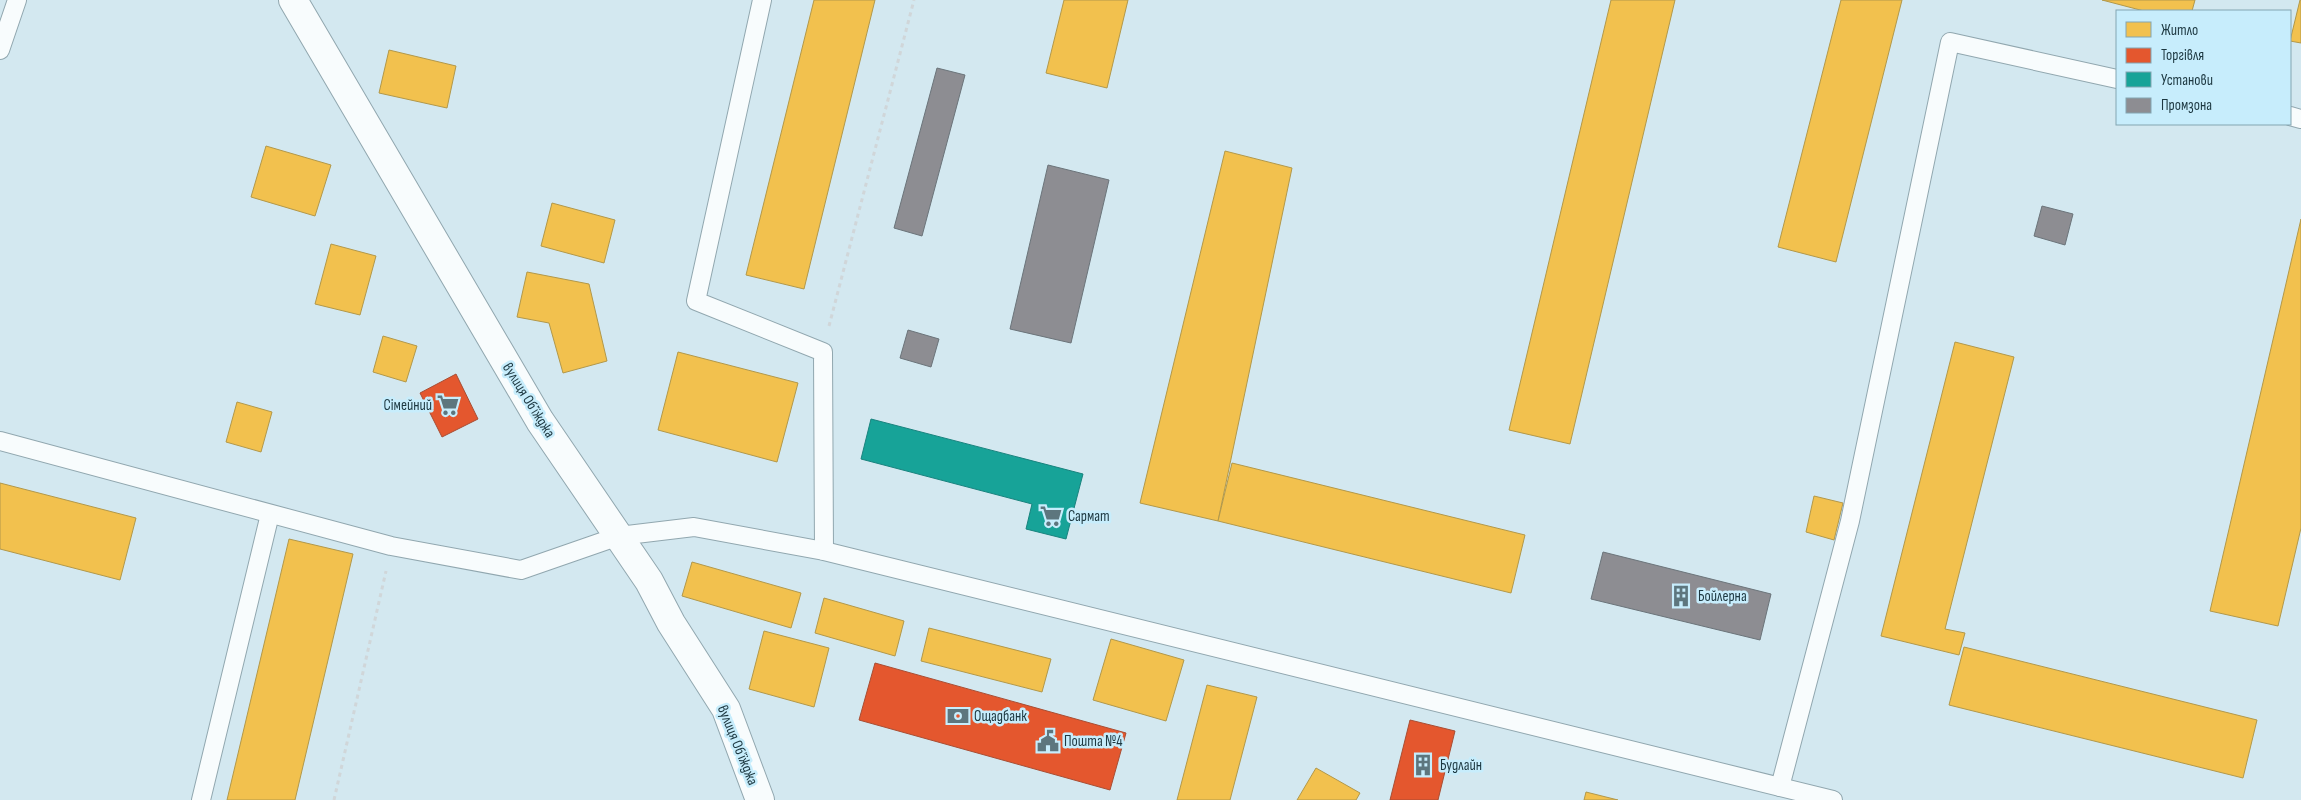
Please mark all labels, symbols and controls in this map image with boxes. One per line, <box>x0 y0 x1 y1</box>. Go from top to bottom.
legend <box>2116 10 2291 125</box>
text: Житло <box>2161 21 2198 40</box>
text: Торгівля <box>2161 46 2204 65</box>
text: Установи <box>2161 71 2213 90</box>
text: Промзона <box>2161 96 2212 115</box>
street label: вулиця Обʼїжджа <box>498 359 559 441</box>
supermarket icon: Сімейний <box>435 392 461 418</box>
place label: Сімейний <box>384 396 432 415</box>
supermarket icon: Сармат <box>1038 503 1064 529</box>
place label: Сармат <box>1068 507 1110 526</box>
building icon: Бойлерна <box>1668 583 1694 609</box>
place label: Бойлерна <box>1698 587 1747 606</box>
street label: вулиця Обʼїжджа <box>713 702 762 788</box>
bank icon: Ощадбанк <box>945 703 971 729</box>
place label: Ощадбанк <box>974 707 1027 726</box>
public building icon: Пошта №4 <box>1035 728 1061 754</box>
place label: Пошта №4 <box>1064 732 1123 751</box>
building icon: Будлайн <box>1410 752 1436 778</box>
place label: Будлайн <box>1440 756 1482 775</box>

